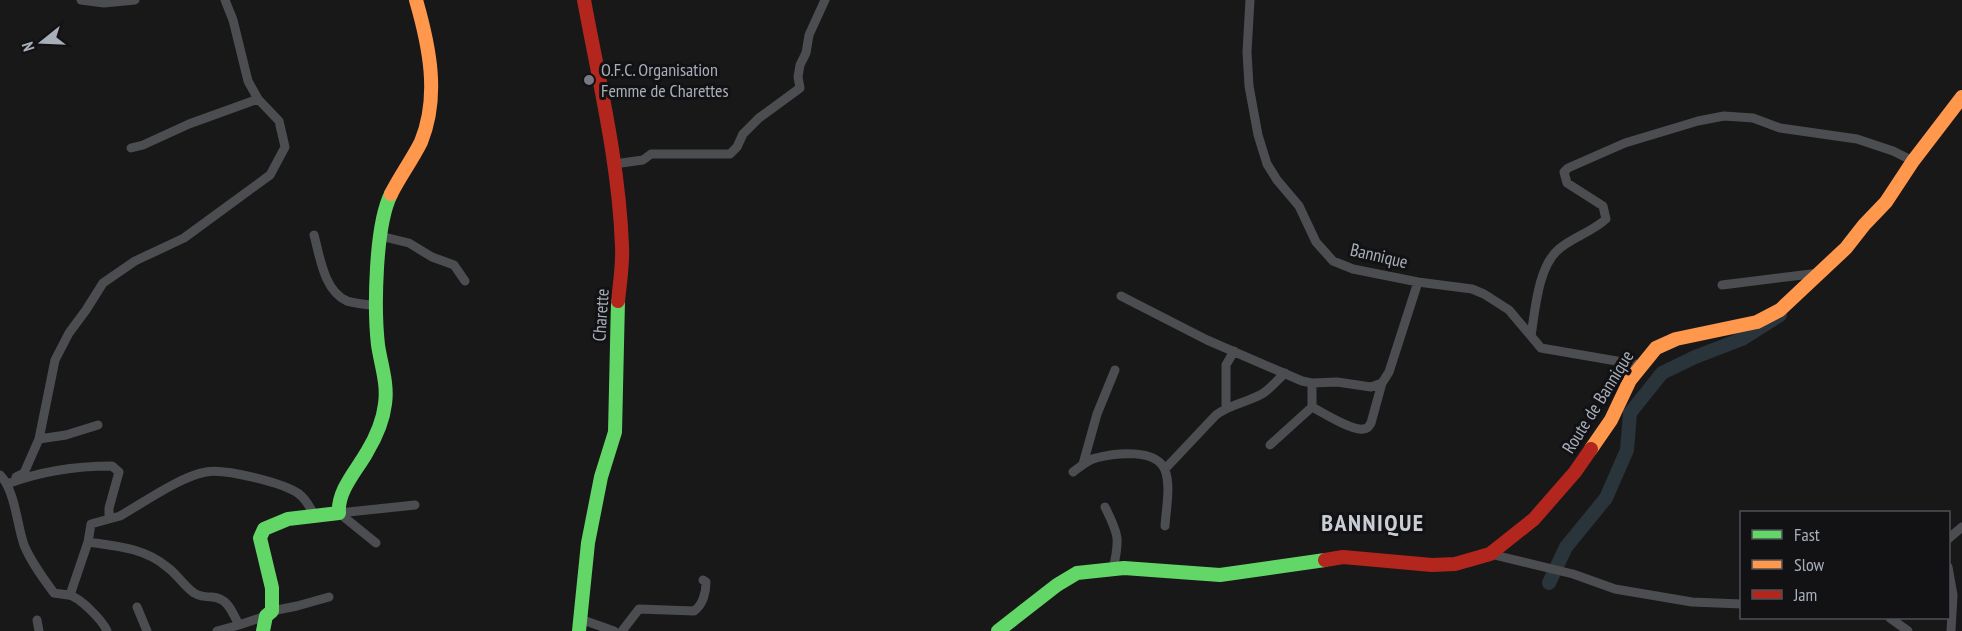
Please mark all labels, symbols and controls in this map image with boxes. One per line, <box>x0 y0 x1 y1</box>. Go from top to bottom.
north arrow <box>12 12 72 72</box>
text: N <box>17 39 39 54</box>
place label: O.F.C. Organisation Femme de Charettes <box>601 58 729 102</box>
marker: O.F.C. Organisation Femme de Charettes <box>582 73 596 87</box>
street label: Bannique <box>1348 238 1410 273</box>
street label: Charette <box>587 288 614 342</box>
street label: Route de Bannique <box>1557 346 1638 457</box>
district label: BANNIQUE <box>1321 507 1425 538</box>
legend <box>1740 511 1950 619</box>
text: Fast <box>1794 523 1820 546</box>
text: Slow <box>1794 553 1825 576</box>
text: Jam <box>1793 583 1817 606</box>

